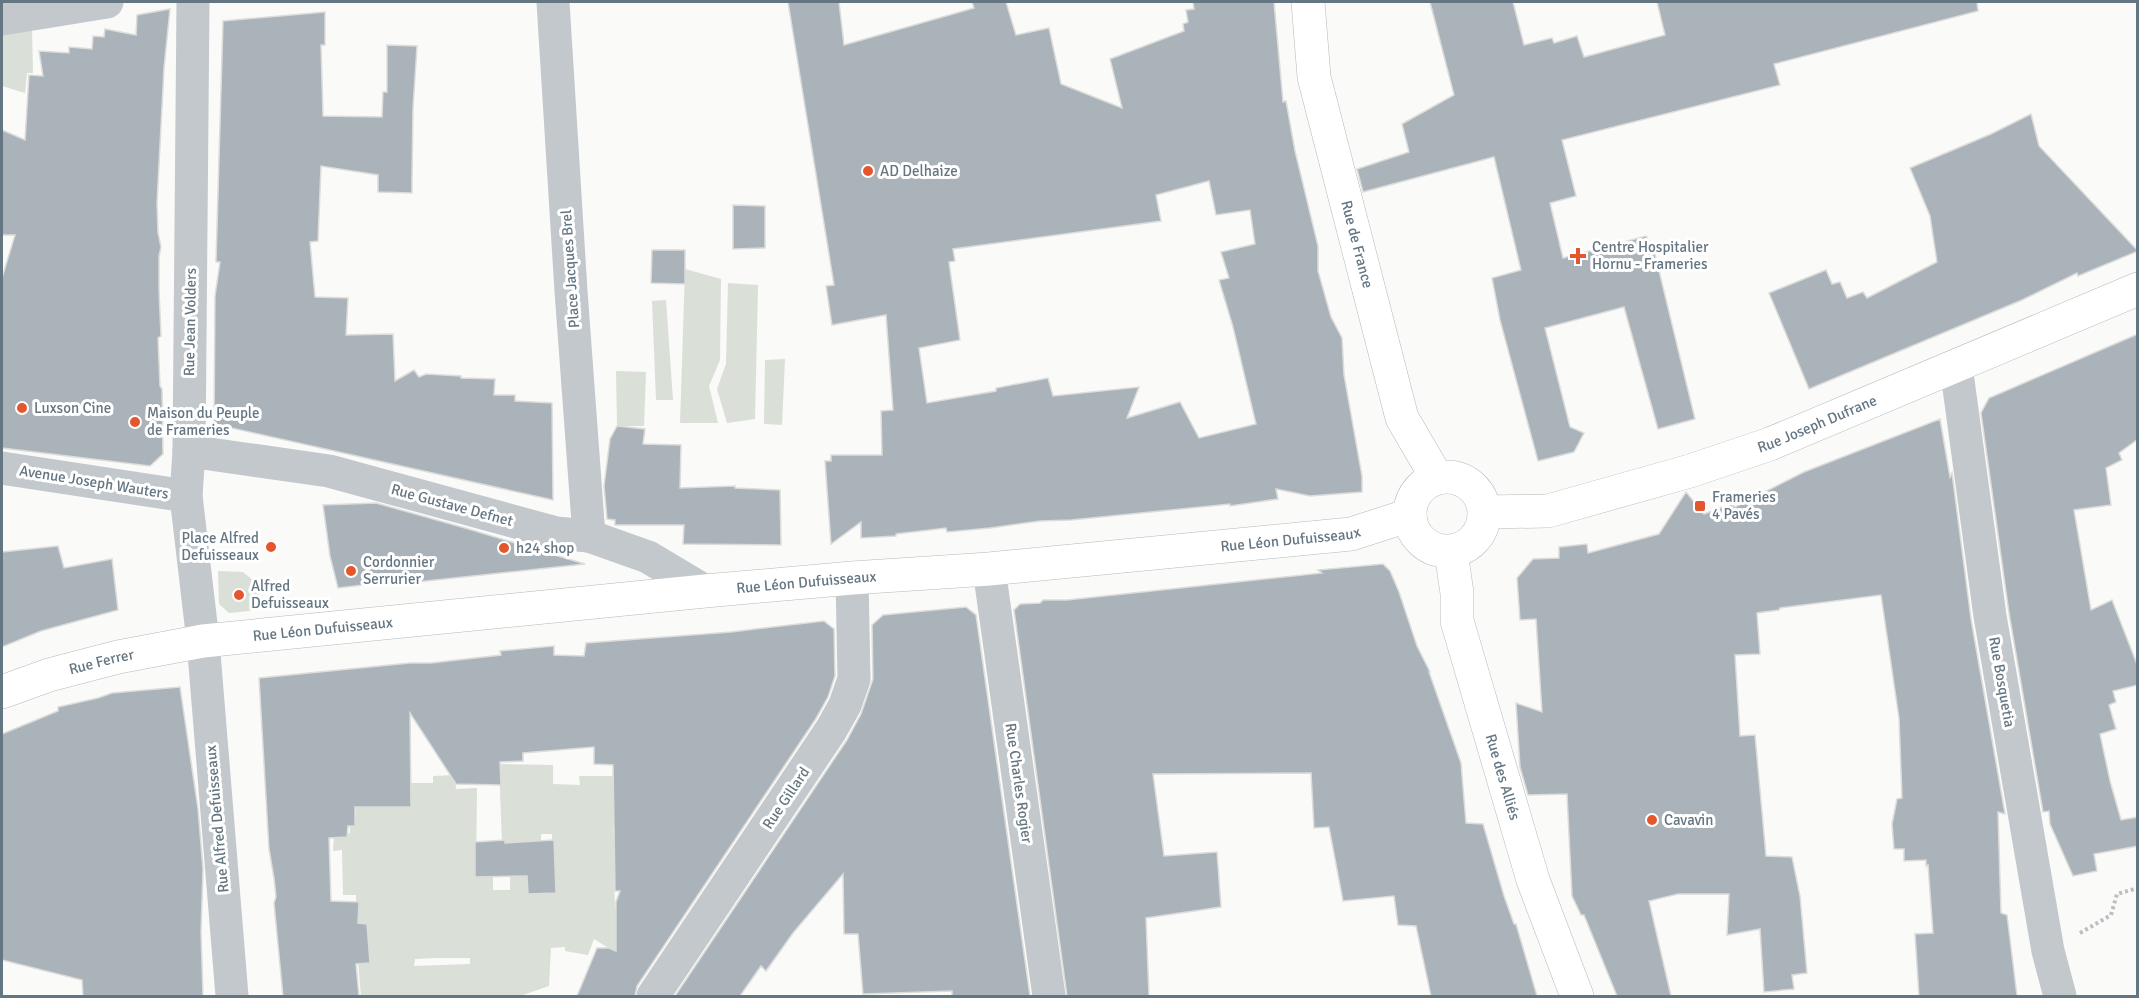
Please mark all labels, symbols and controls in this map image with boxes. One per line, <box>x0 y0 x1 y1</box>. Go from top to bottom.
place label: AD Delhaize <box>880 162 958 180</box>
marker: AD Delhaize <box>861 164 875 178</box>
street label: Rue de France <box>1337 199 1377 290</box>
street label: Place Jacques Brel <box>557 209 583 329</box>
place label: Centre Hospitalier Hornu - Frameries <box>1592 238 1709 273</box>
marker: Centre Hospitalier Hornu - Frameries <box>1569 247 1587 265</box>
street label: Rue Jean Volders <box>180 267 200 376</box>
street label: Rue Joseph Dufrane <box>1755 391 1879 457</box>
place label: Luxson Cine <box>34 399 111 417</box>
marker: Luxson Cine <box>15 401 29 415</box>
place label: Maison du Peuple de Frameries <box>147 404 260 439</box>
marker: Maison du Peuple de Frameries <box>128 415 142 429</box>
street label: Avenue Joseph Wauters <box>18 461 170 503</box>
street label: Rue Gustave Defnet <box>389 480 515 530</box>
place label: Frameries 4 Pavés <box>1712 488 1776 523</box>
marker: Frameries 4 Pavés <box>1693 499 1707 513</box>
street label: Rue Léon Dufuisseaux <box>1220 523 1363 556</box>
place label: Place Alfred Defuisseaux <box>181 529 259 564</box>
place label: h24 shop <box>516 539 574 557</box>
marker: Place Alfred Defuisseaux <box>264 540 278 554</box>
marker: h24 shop <box>497 541 511 555</box>
place label: Cordonnier Serrurier <box>363 553 435 588</box>
marker: Cordonnier Serrurier <box>344 564 358 578</box>
street label: Rue Léon Dufuisseaux <box>736 567 877 597</box>
place label: Alfred Defuisseaux <box>251 577 329 612</box>
marker: Alfred Defuisseaux <box>232 588 246 602</box>
street label: Rue Léon Dufuisseaux <box>252 613 394 645</box>
street label: Rue Bosquetia <box>1985 635 2019 729</box>
street label: Rue Ferrer <box>67 645 136 678</box>
street label: Rue Charles Rogier <box>1002 722 1036 845</box>
street label: Rue des Alliés <box>1482 732 1524 823</box>
street label: Rue Alfred Defuisseaux <box>202 744 232 894</box>
street label: Rue Gillard <box>759 764 813 832</box>
place label: Cavavin <box>1664 811 1713 829</box>
marker: Cavavin <box>1645 813 1659 827</box>

